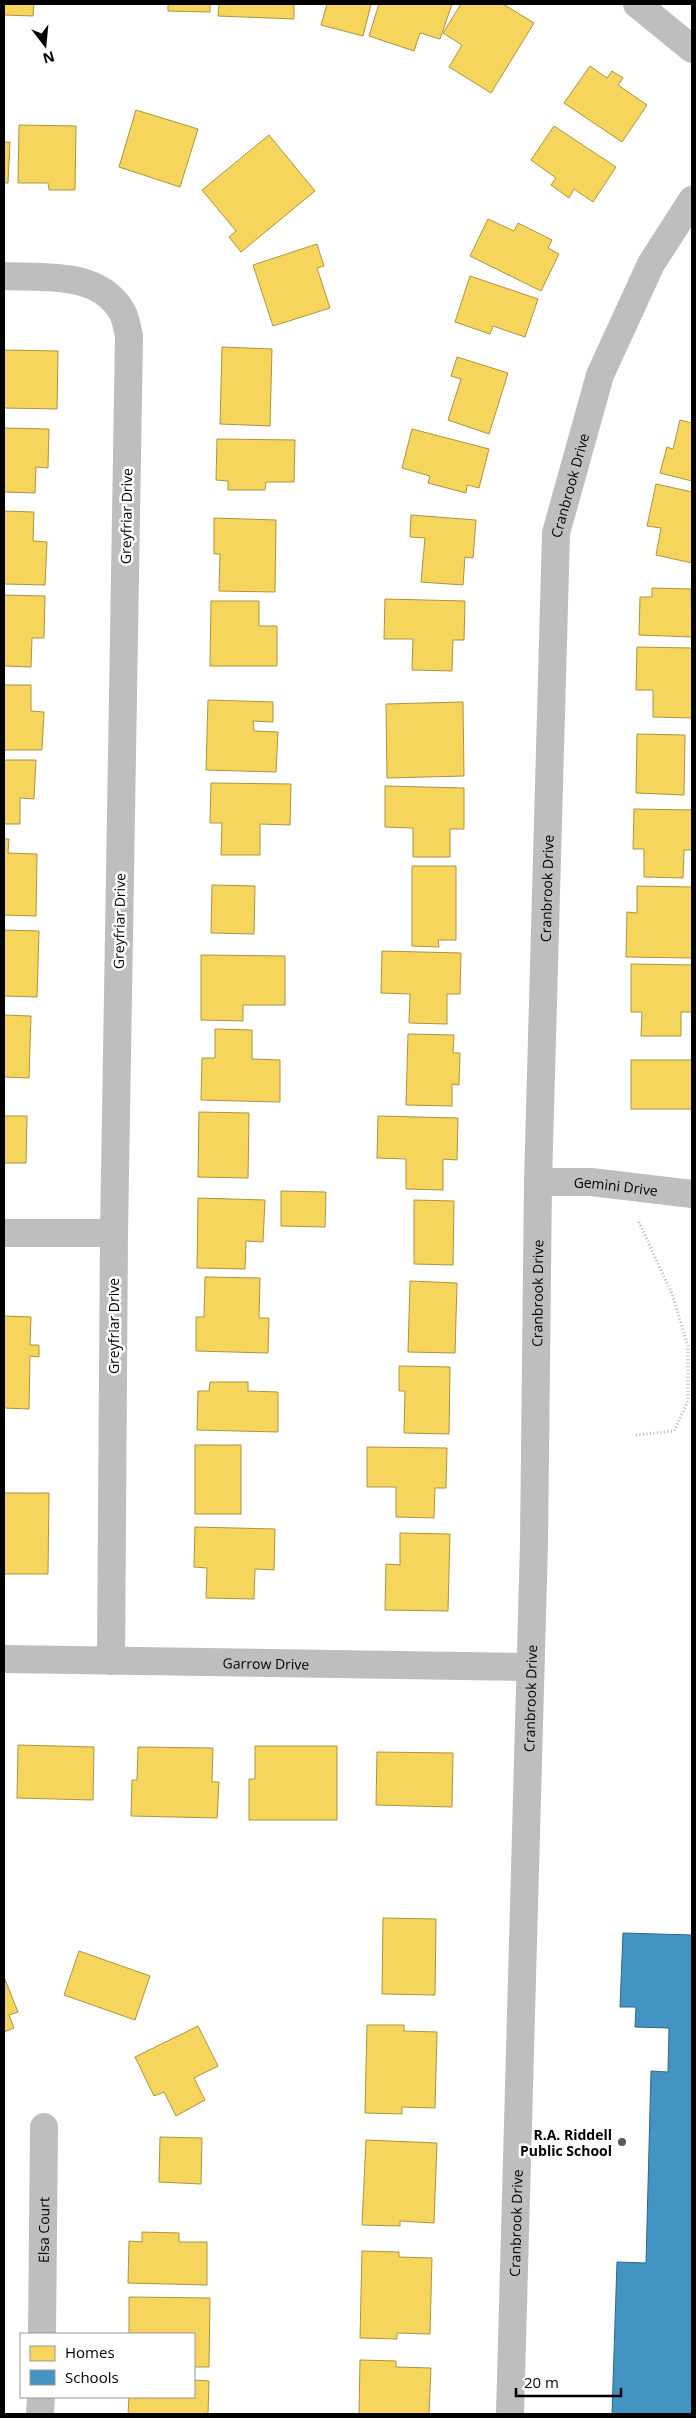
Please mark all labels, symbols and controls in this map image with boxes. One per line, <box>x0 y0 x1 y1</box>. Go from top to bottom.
north arrow <box>20 20 70 70</box>
text: N <box>41 47 57 69</box>
street label: Cranbrook Drive <box>546 431 593 540</box>
street label: Greyfriar Drive <box>116 468 136 564</box>
street label: Cranbrook Drive <box>535 834 557 942</box>
street label: Greyfriar Drive <box>109 873 129 969</box>
street label: Gemini Drive <box>574 1173 659 1199</box>
street label: Cranbrook Drive <box>527 1239 547 1347</box>
street label: Greyfriar Drive <box>104 1278 123 1374</box>
street label: Cranbrook Drive <box>519 1644 541 1752</box>
street label: Garrow Drive <box>222 1653 310 1673</box>
place label: R.A. Riddell Public School <box>520 2125 612 2160</box>
marker: R.A. Riddell Public School <box>616 2136 628 2148</box>
street label: Cranbrook Drive <box>504 2169 526 2277</box>
street label: Elsa Court <box>33 2197 53 2263</box>
legend <box>20 2333 195 2398</box>
text: Homes <box>65 2342 115 2362</box>
scale bar <box>516 2366 621 2398</box>
text: Schools <box>65 2367 119 2387</box>
text: 20 m <box>524 2372 559 2392</box>

